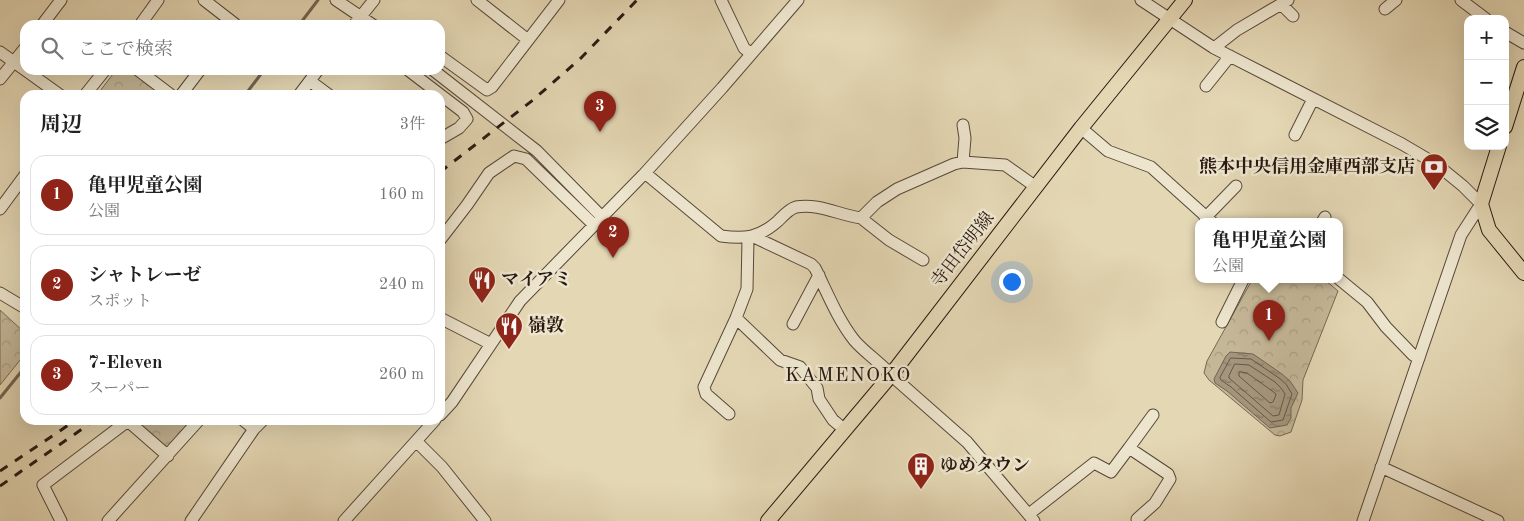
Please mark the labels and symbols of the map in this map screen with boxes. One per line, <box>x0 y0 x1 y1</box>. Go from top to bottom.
pin: 3 <box>584 91 616 132</box>
bank icon: 熊本中央信用金庫西部支店 <box>1419 152 1449 191</box>
place label: 熊本中央信用金庫西部支店 <box>1199 156 1415 176</box>
street label: 寺田岱明線 <box>927 208 998 291</box>
pin: 2 <box>597 217 629 258</box>
restaurant icon: マイアミ <box>467 265 497 304</box>
your location <box>999 269 1025 295</box>
place label: マイアミ <box>501 270 572 289</box>
pin: 1 <box>1253 300 1285 341</box>
restaurant icon: 嶺敦 <box>494 311 524 350</box>
place label: 嶺敦 <box>528 315 564 335</box>
district label: KAMENOKO <box>785 366 911 386</box>
building icon: ゆめタウン <box>906 451 936 490</box>
place label: ゆめタウン <box>940 456 1030 475</box>

